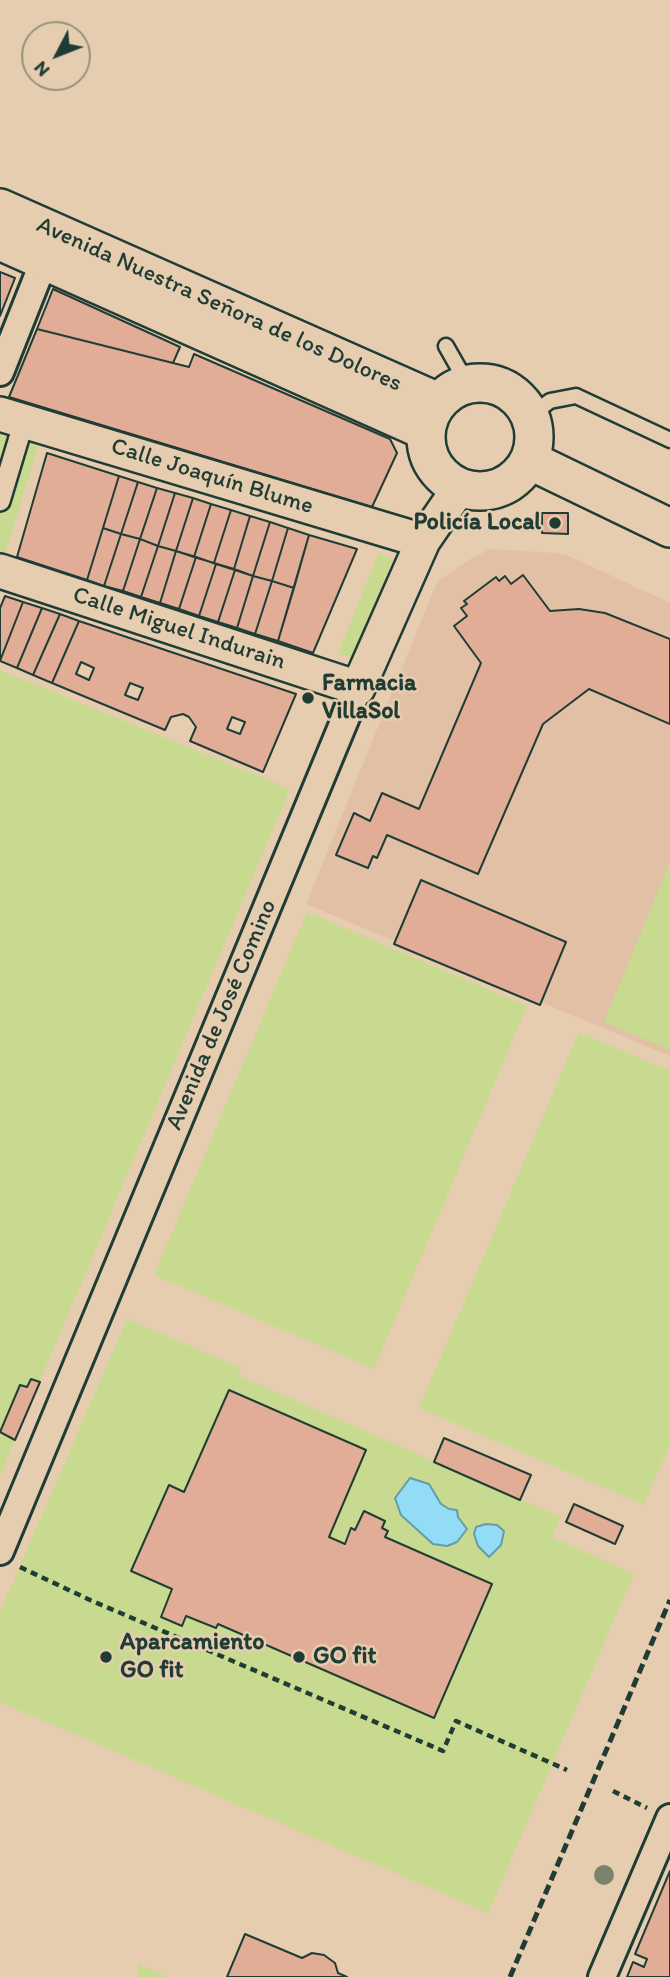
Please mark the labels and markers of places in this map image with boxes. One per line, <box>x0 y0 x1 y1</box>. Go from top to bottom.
place label: Policía Local <box>414 509 541 537</box>
marker: Policía Local <box>547 515 563 531</box>
place label: Farmacia VillaSol <box>322 670 417 726</box>
marker: Farmacia VillaSol <box>300 690 316 706</box>
place label: Aparcamiento GO fit <box>120 1629 264 1685</box>
place label: GO fit <box>313 1643 377 1671</box>
marker: Aparcamiento GO fit <box>98 1649 114 1665</box>
marker: GO fit <box>291 1649 307 1665</box>

